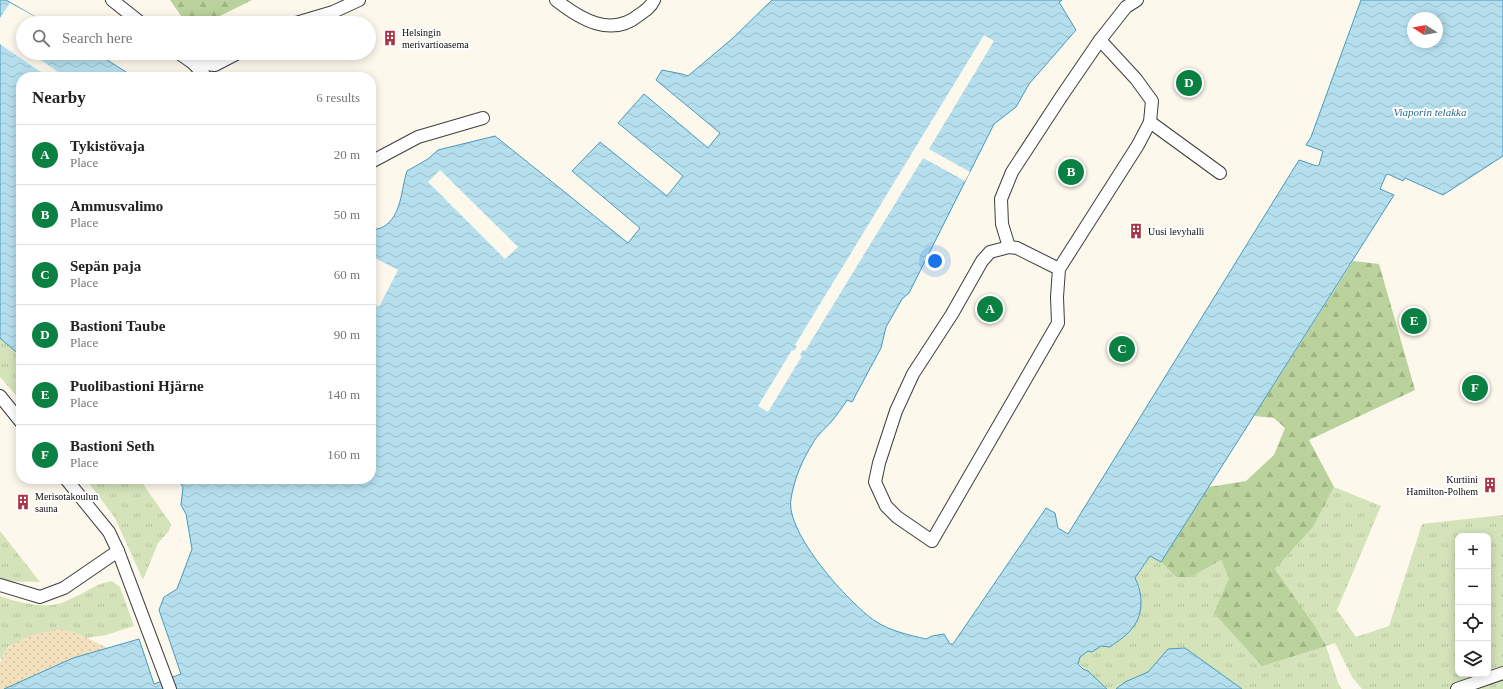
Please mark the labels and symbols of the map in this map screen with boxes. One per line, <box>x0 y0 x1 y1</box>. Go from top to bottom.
north arrow <box>1407 12 1443 48</box>
place label: Helsingin merivartioasema <box>402 27 469 50</box>
building icon: Helsingin merivartioasema <box>381 29 399 47</box>
pin: D <box>1176 68 1202 98</box>
water label: Viaporin telakka <box>1394 106 1467 118</box>
pin: B <box>1058 157 1084 187</box>
building icon: Uusi levyhalli <box>1127 222 1145 240</box>
place label: Uusi levyhalli <box>1148 226 1205 237</box>
your location <box>925 251 945 271</box>
pin: A <box>977 294 1003 324</box>
pin: E <box>1401 306 1427 336</box>
pin: C <box>1109 334 1135 364</box>
pin: F <box>1462 373 1488 403</box>
place label: Kurtiini Hamilton-Polhem <box>1406 474 1478 497</box>
building icon: Kurtiini Hamilton-Polhem <box>1481 476 1499 494</box>
place label: Merisotakoulun sauna <box>35 491 98 514</box>
building icon: Merisotakoulun sauna <box>14 493 32 511</box>

